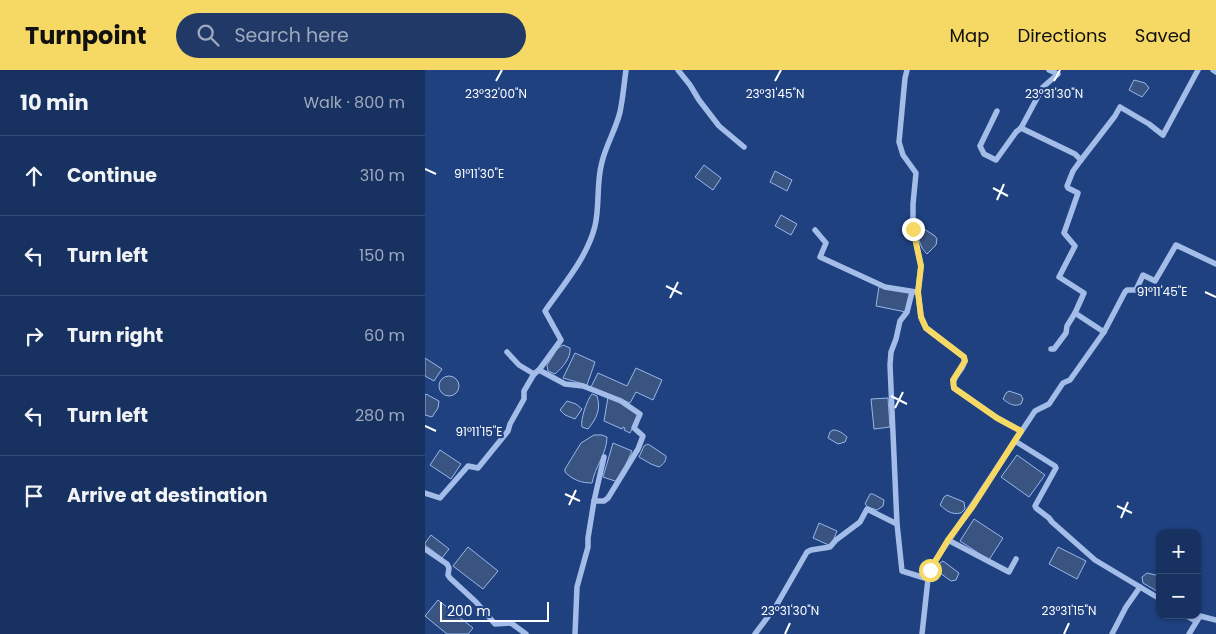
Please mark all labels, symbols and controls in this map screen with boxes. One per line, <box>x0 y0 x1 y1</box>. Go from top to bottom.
search box <box>176 13 526 58</box>
text: Turnpoint <box>25 19 146 52</box>
icon: search <box>194 21 222 49</box>
text: Search here <box>234 22 349 49</box>
text: Map <box>950 23 989 48</box>
text: Directions <box>1017 23 1107 48</box>
text: Saved <box>1135 23 1191 48</box>
text: 23°32'00"N <box>465 85 527 102</box>
text: 23°31'45"N <box>746 85 804 102</box>
text: 23°31'30"N <box>1025 85 1083 102</box>
text: 10 min <box>20 88 89 117</box>
text: Walk · 800 m <box>304 91 405 114</box>
icon: ahead <box>20 162 48 190</box>
text: Continue <box>67 162 157 189</box>
text: 310 m <box>360 164 405 187</box>
text: 91°11'30"E <box>454 165 504 182</box>
route end <box>902 218 925 241</box>
icon: left <box>20 242 48 270</box>
text: Turn left <box>67 242 148 269</box>
text: 150 m <box>359 244 405 267</box>
text: 91°11'45"E <box>1137 283 1187 300</box>
icon: right <box>20 322 48 350</box>
text: Turn right <box>67 322 163 349</box>
text: 60 m <box>364 324 405 347</box>
icon: left <box>20 402 48 430</box>
text: Turn left <box>67 402 148 429</box>
text: 280 m <box>355 404 405 427</box>
text: 91°11'15"E <box>456 423 502 440</box>
icon: arrive <box>20 482 48 510</box>
text: Arrive at destination <box>67 482 268 509</box>
map controls <box>1156 529 1201 619</box>
button: + <box>1156 529 1201 574</box>
route start <box>919 559 942 582</box>
button: − <box>1156 574 1201 619</box>
scale bar <box>440 599 549 622</box>
text: 200 m <box>447 601 491 621</box>
text: 23°31'30"N <box>761 602 819 619</box>
text: 23°31'15"N <box>1041 602 1097 619</box>

